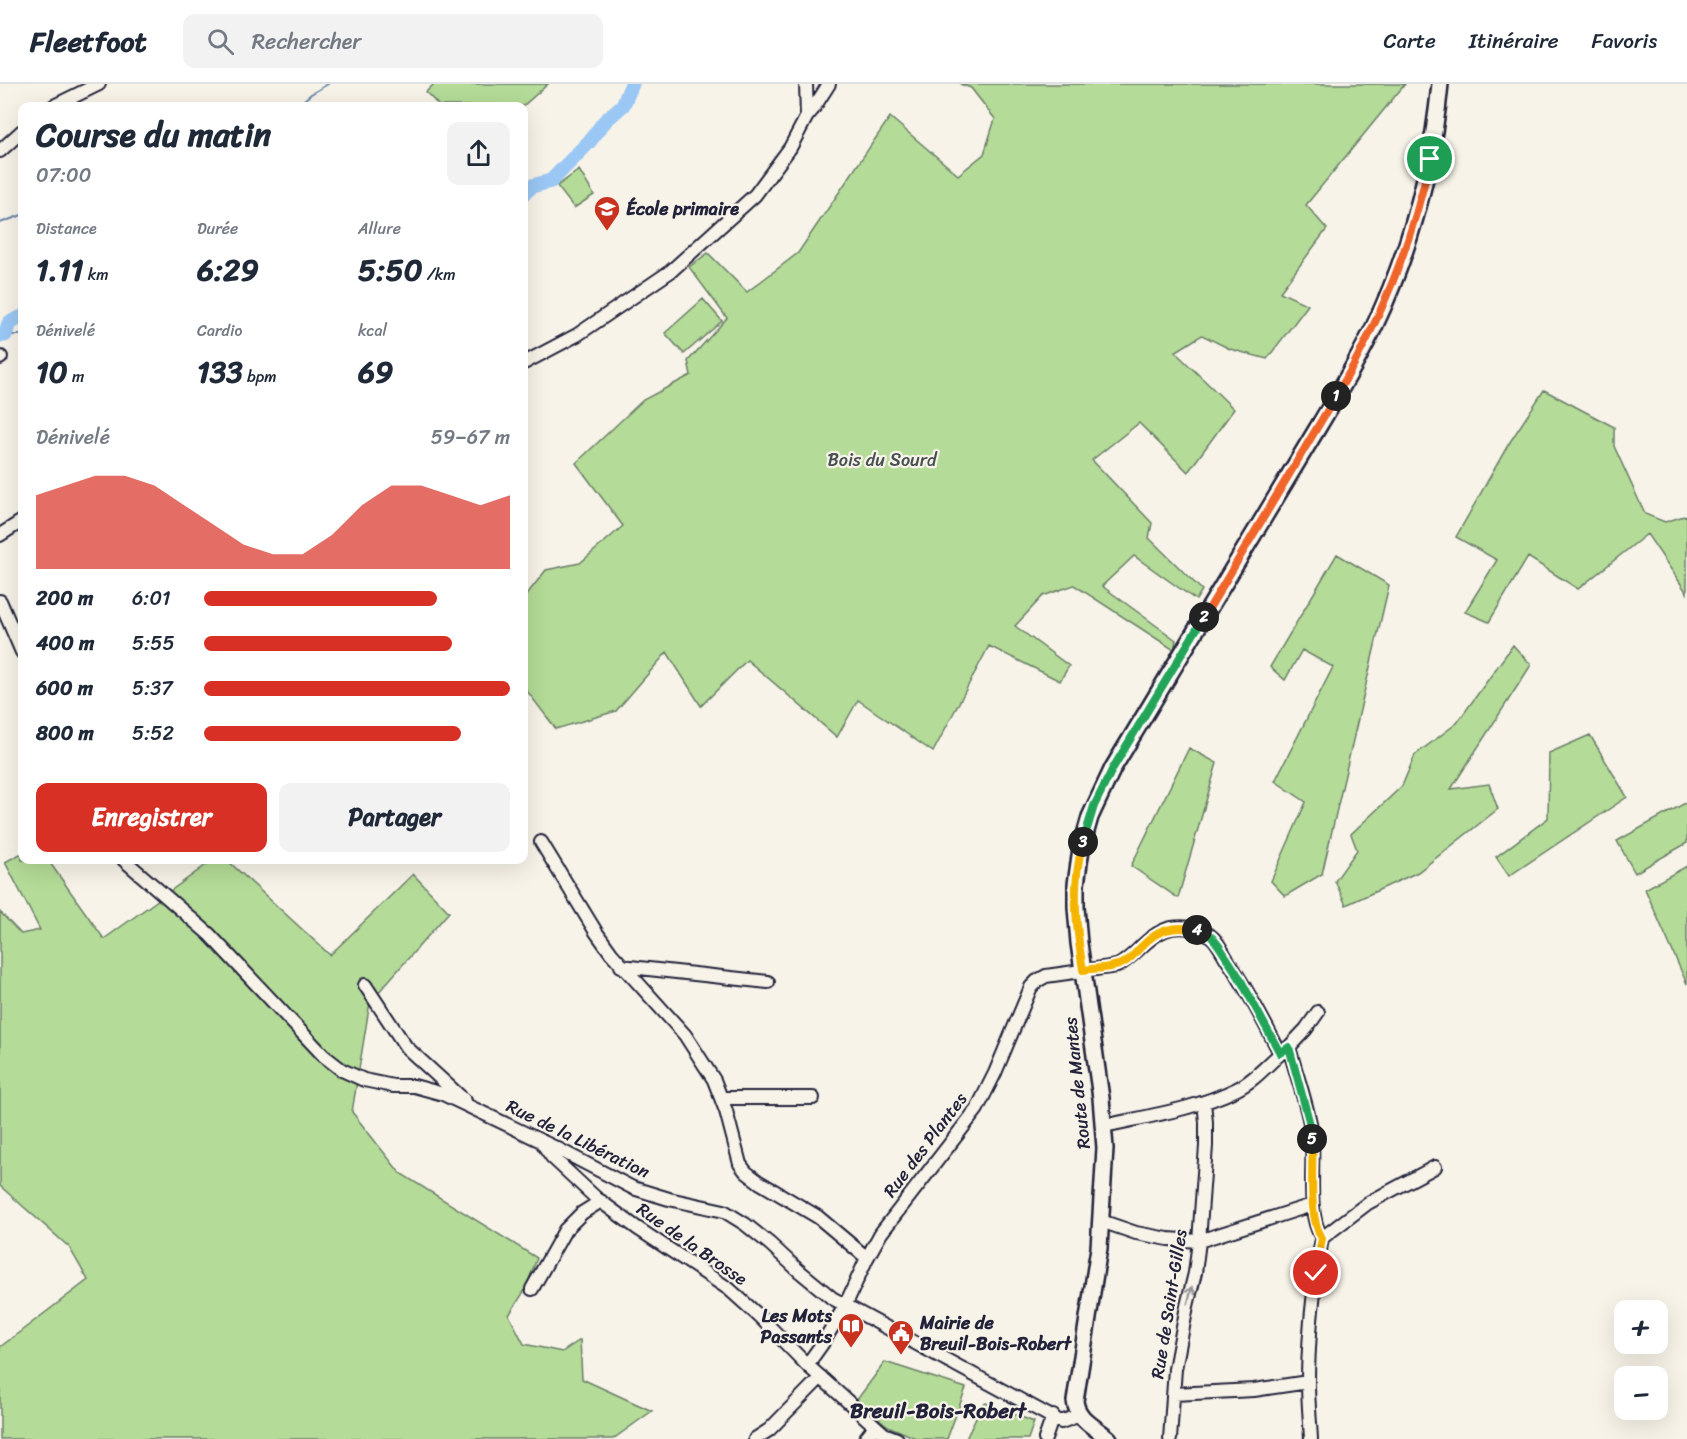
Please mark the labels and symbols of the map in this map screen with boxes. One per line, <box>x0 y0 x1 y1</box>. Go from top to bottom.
pin <box>1404 133 1455 184</box>
place label: École primaire <box>626 193 739 225</box>
school or university icon: École primaire <box>592 194 622 232</box>
pin: 1 <box>1321 381 1351 411</box>
park label: Bois du Sourd <box>827 444 938 476</box>
pin: 2 <box>1189 602 1219 632</box>
pin: 3 <box>1068 827 1098 857</box>
pin: 4 <box>1182 915 1212 945</box>
street label: Route de Mantes <box>1054 1015 1100 1151</box>
street label: Rue des Plantes <box>875 1085 976 1205</box>
street label: Rue de la Libération <box>501 1090 656 1188</box>
pin: 5 <box>1297 1124 1327 1154</box>
street label: Rue de la Brosse <box>630 1194 754 1294</box>
street label: Rue de Saint-Gilles <box>1141 1226 1197 1381</box>
pin <box>1290 1247 1341 1298</box>
one-way arrow <box>1184 1286 1196 1305</box>
place label: Les Mots Passants <box>761 1300 833 1353</box>
place label: Mairie de Breuil-Bois-Robert <box>919 1307 1073 1360</box>
library icon: Les Mots Passants <box>836 1311 866 1349</box>
public building icon: Mairie de Breuil-Bois-Robert <box>886 1318 916 1356</box>
district label: Breuil-Bois-Robert <box>850 1392 1028 1430</box>

